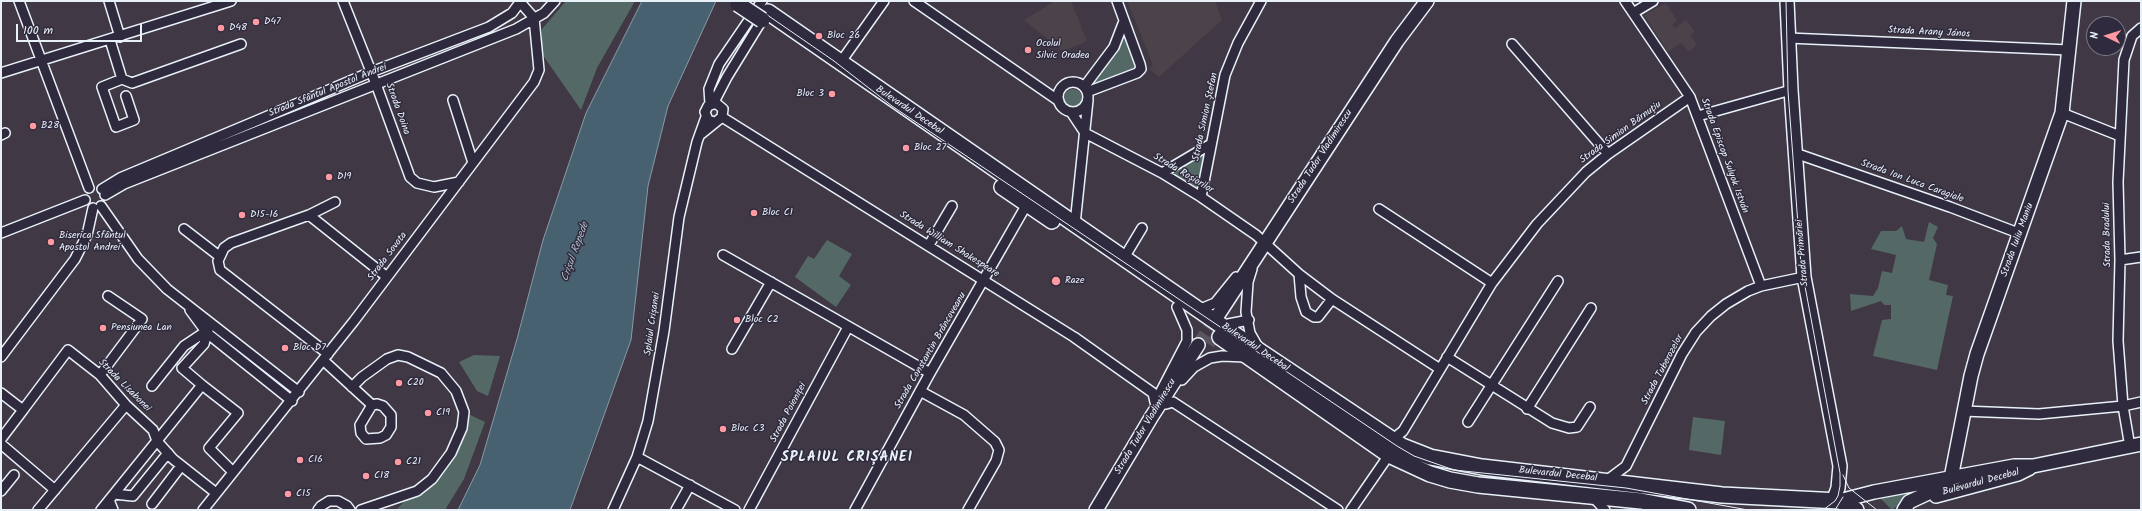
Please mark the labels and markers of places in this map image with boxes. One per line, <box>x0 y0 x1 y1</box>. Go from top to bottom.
place label: D47 <box>264 16 281 28</box>
marker: D47 <box>251 17 261 27</box>
place label: D48 <box>229 22 247 34</box>
marker: D48 <box>216 23 226 33</box>
place label: Bloc 26 <box>827 30 860 42</box>
marker: Bloc 26 <box>814 31 824 41</box>
place label: Ocolul Silvic Oradea <box>1036 38 1090 62</box>
marker: Ocolul Silvic Oradea <box>1023 45 1033 55</box>
place label: Bloc 3 <box>796 88 824 100</box>
marker: Bloc 3 <box>827 89 837 99</box>
place label: B28 <box>41 120 59 132</box>
marker: B28 <box>28 121 38 131</box>
place label: Bloc 27 <box>914 142 946 154</box>
marker: Bloc 27 <box>901 143 911 153</box>
place label: D19 <box>337 171 351 183</box>
marker: D19 <box>324 172 334 182</box>
place label: Bloc C1 <box>762 207 793 219</box>
marker: Bloc C1 <box>749 208 759 218</box>
place label: D15-16 <box>250 209 278 221</box>
marker: D15-16 <box>237 210 247 220</box>
place label: Biserica Sfântul Apostol Andrei <box>59 230 126 254</box>
marker: Biserica Sfântul Apostol Andrei <box>46 237 56 247</box>
marker: Raze <box>1050 275 1062 287</box>
place label: Raze <box>1065 275 1084 287</box>
place label: Bloc C2 <box>745 314 779 326</box>
marker: Bloc C2 <box>732 315 742 325</box>
place label: Pensiunea Lan <box>111 322 172 334</box>
marker: Pensiunea Lan <box>98 323 108 333</box>
place label: Bloc D7 <box>293 342 326 354</box>
marker: Bloc D7 <box>280 343 290 353</box>
place label: C20 <box>407 377 424 389</box>
marker: C20 <box>394 378 404 388</box>
place label: C19 <box>436 407 450 419</box>
marker: C19 <box>423 408 433 418</box>
place label: Bloc C3 <box>731 423 765 435</box>
marker: Bloc C3 <box>718 424 728 434</box>
place label: C16 <box>308 454 323 466</box>
marker: C16 <box>295 455 305 465</box>
place label: C21 <box>406 456 421 468</box>
marker: C21 <box>393 457 403 467</box>
place label: C18 <box>374 470 389 482</box>
marker: C18 <box>361 471 371 481</box>
place label: C15 <box>296 488 310 500</box>
marker: C15 <box>283 489 293 499</box>

